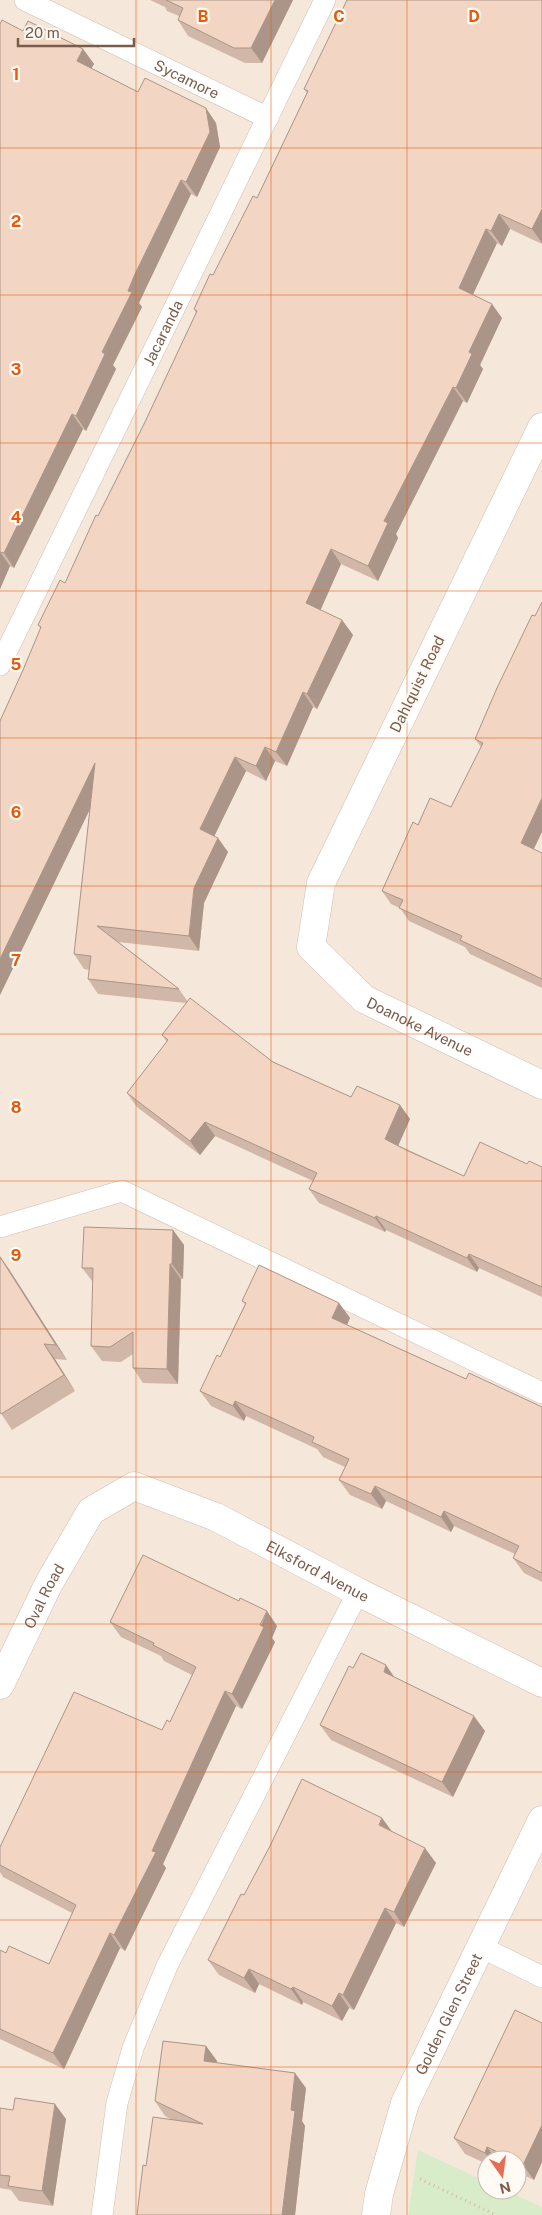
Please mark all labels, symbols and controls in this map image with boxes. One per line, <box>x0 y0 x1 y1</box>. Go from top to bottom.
text: B <box>198 7 209 26</box>
text: C <box>333 7 345 26</box>
text: D <box>468 7 480 26</box>
scale bar <box>18 15 134 47</box>
text: 20 m <box>25 24 60 41</box>
street label: Sycamore <box>152 56 222 102</box>
text: 1 <box>13 65 19 84</box>
text: 2 <box>11 212 21 231</box>
street label: Jacaranda <box>139 297 186 368</box>
text: 3 <box>11 360 21 379</box>
text: 4 <box>11 508 22 527</box>
street label: Dahlquist Road <box>386 633 448 735</box>
text: 5 <box>11 655 22 674</box>
text: 6 <box>11 803 21 822</box>
text: 7 <box>11 951 21 970</box>
street label: Doanoke Avenue <box>364 993 476 1059</box>
text: 8 <box>11 1098 22 1117</box>
text: 9 <box>11 1246 21 1265</box>
street label: Elksford Avenue <box>264 1537 372 1605</box>
street label: Oval Road <box>20 1561 67 1631</box>
street label: Golden Glen Street <box>412 1950 485 2077</box>
north arrow <box>477 2150 527 2200</box>
text: N <box>498 2179 512 2197</box>

